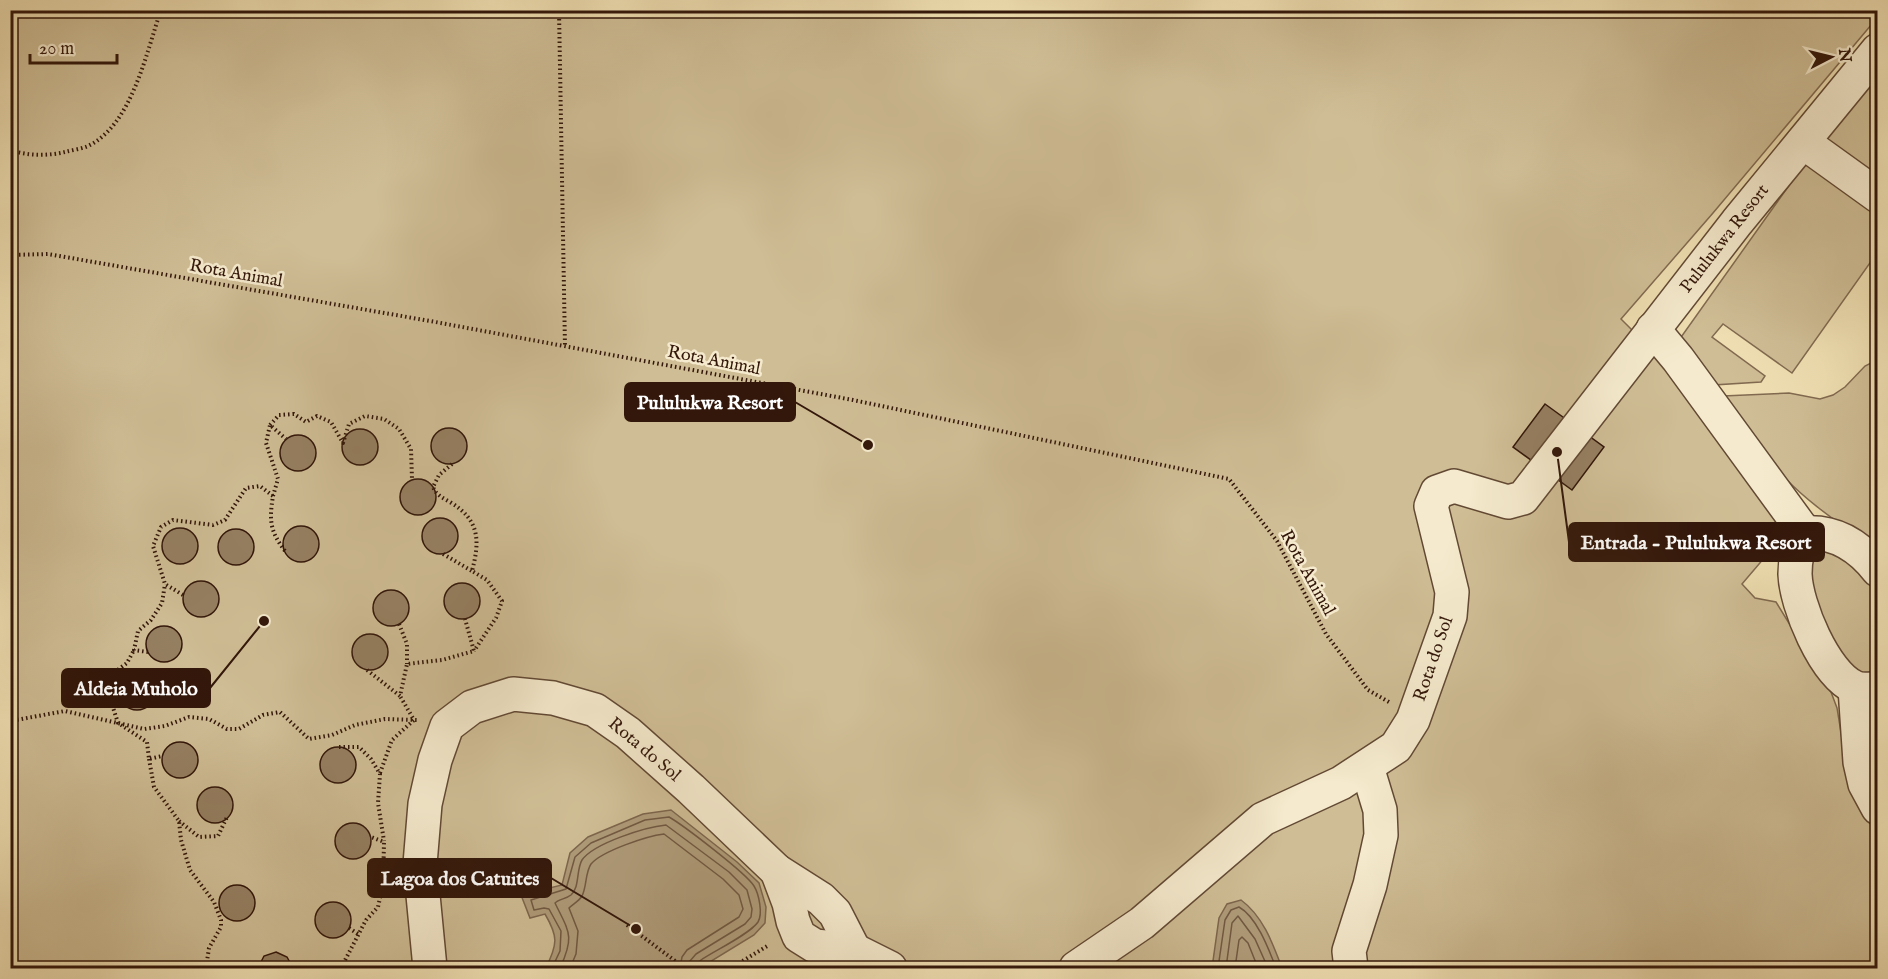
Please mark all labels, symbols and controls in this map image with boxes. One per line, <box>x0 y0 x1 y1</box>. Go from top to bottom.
scale bar <box>30 27 117 65</box>
north arrow <box>1801 27 1861 87</box>
text: 20 m <box>39 38 74 61</box>
text: N <box>1833 46 1855 64</box>
street label: Pululukwa Resort <box>1675 180 1775 298</box>
street label: Rota Animal <box>188 254 285 294</box>
street label: Rota Animal <box>665 341 763 381</box>
callout: Pululukwa Resort <box>625 383 795 421</box>
text: Pululukwa Resort <box>637 391 783 416</box>
callout: Entrada - Pululukwa Resort <box>1569 523 1824 561</box>
street label: Rota Animal <box>1274 526 1340 620</box>
text: Entrada - Pululukwa Resort <box>1580 531 1812 556</box>
street label: Rota do Sol <box>1409 613 1459 704</box>
callout: Aldeia Muholo <box>62 669 210 707</box>
text: Aldeia Muholo <box>73 677 198 702</box>
street label: Rota do Sol <box>603 713 685 787</box>
callout: Lagoa dos Catuites <box>368 859 551 897</box>
text: Lagoa dos Catuites <box>381 867 539 892</box>

